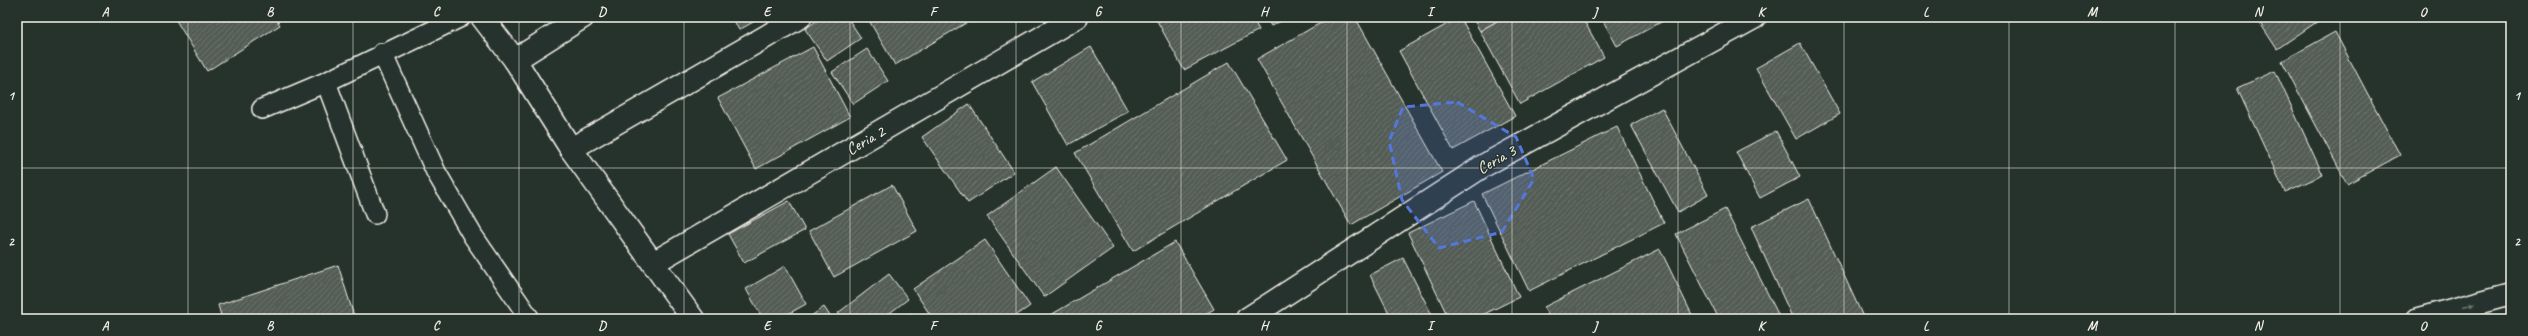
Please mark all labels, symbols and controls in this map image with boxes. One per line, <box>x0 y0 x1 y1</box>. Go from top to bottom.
text: A <box>102 4 110 20</box>
text: B <box>267 4 275 20</box>
text: C <box>433 4 441 20</box>
text: D <box>598 4 607 20</box>
text: E <box>764 4 773 20</box>
text: F <box>930 4 939 20</box>
text: G <box>1095 4 1103 20</box>
text: H <box>1260 4 1270 20</box>
text: I <box>1427 4 1436 20</box>
text: J <box>1592 4 1599 20</box>
text: K <box>1758 4 1768 20</box>
text: L <box>1923 4 1930 20</box>
text: M <box>2087 4 2098 20</box>
text: N <box>2254 4 2265 20</box>
text: O <box>2420 4 2429 20</box>
text: 1 <box>8 88 16 104</box>
text: 1 <box>2514 88 2522 104</box>
street label: Ceria 2 <box>842 120 890 160</box>
street label: Ceria 3 <box>1473 139 1521 179</box>
text: 2 <box>8 234 15 250</box>
text: 2 <box>2514 234 2521 250</box>
one-way arrow <box>2463 302 2475 308</box>
text: A <box>102 318 110 334</box>
text: B <box>267 318 275 334</box>
text: C <box>433 318 441 334</box>
text: D <box>598 318 607 334</box>
text: E <box>764 318 773 334</box>
text: F <box>930 318 939 334</box>
text: G <box>1095 318 1103 334</box>
text: H <box>1260 318 1270 334</box>
text: I <box>1427 318 1436 334</box>
text: J <box>1592 318 1599 334</box>
text: K <box>1758 318 1768 334</box>
text: L <box>1923 318 1930 334</box>
text: M <box>2087 318 2098 334</box>
text: N <box>2254 318 2265 334</box>
text: O <box>2420 318 2429 334</box>

